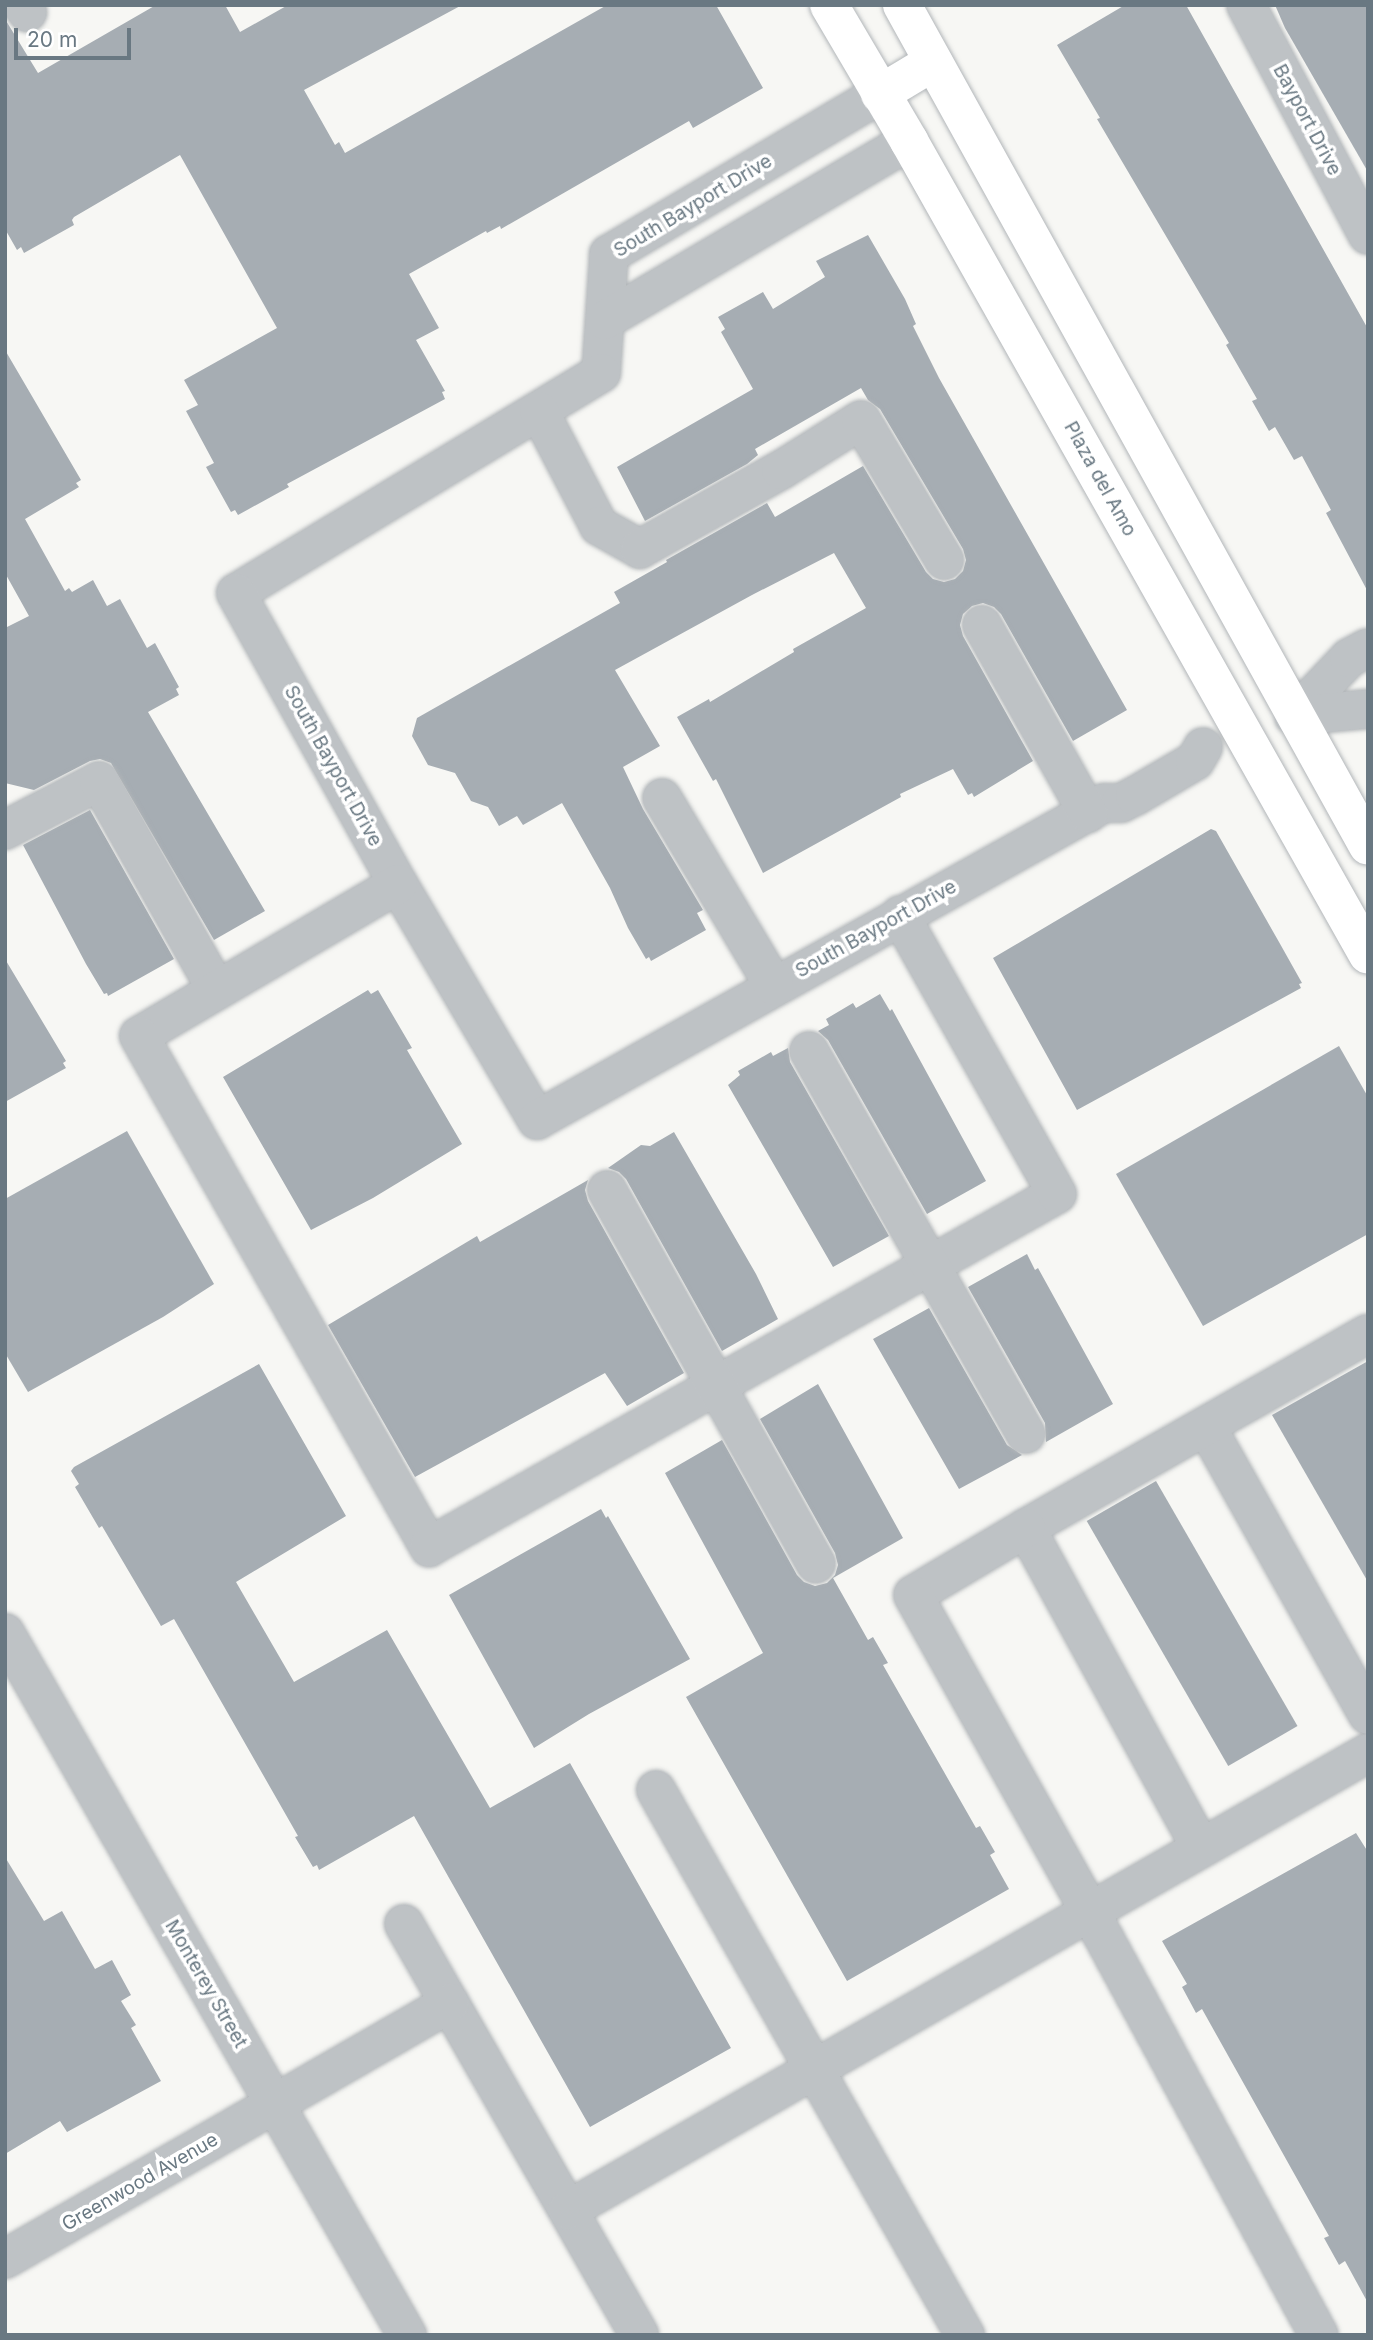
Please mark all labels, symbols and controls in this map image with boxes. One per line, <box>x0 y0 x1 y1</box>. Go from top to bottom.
scale bar <box>18 14 135 58</box>
text: 20 m <box>27 27 77 52</box>
street label: Bayport Drive <box>1268 60 1346 180</box>
street label: South Bayport Drive <box>610 150 776 262</box>
street label: Plaza del Amo <box>1059 418 1141 540</box>
street label: South Bayport Drive <box>279 682 387 850</box>
street label: South Bayport Drive <box>792 875 960 983</box>
street label: Monterey Street <box>160 1916 252 2052</box>
street label: Greenwood Avenue <box>58 2128 222 2236</box>

